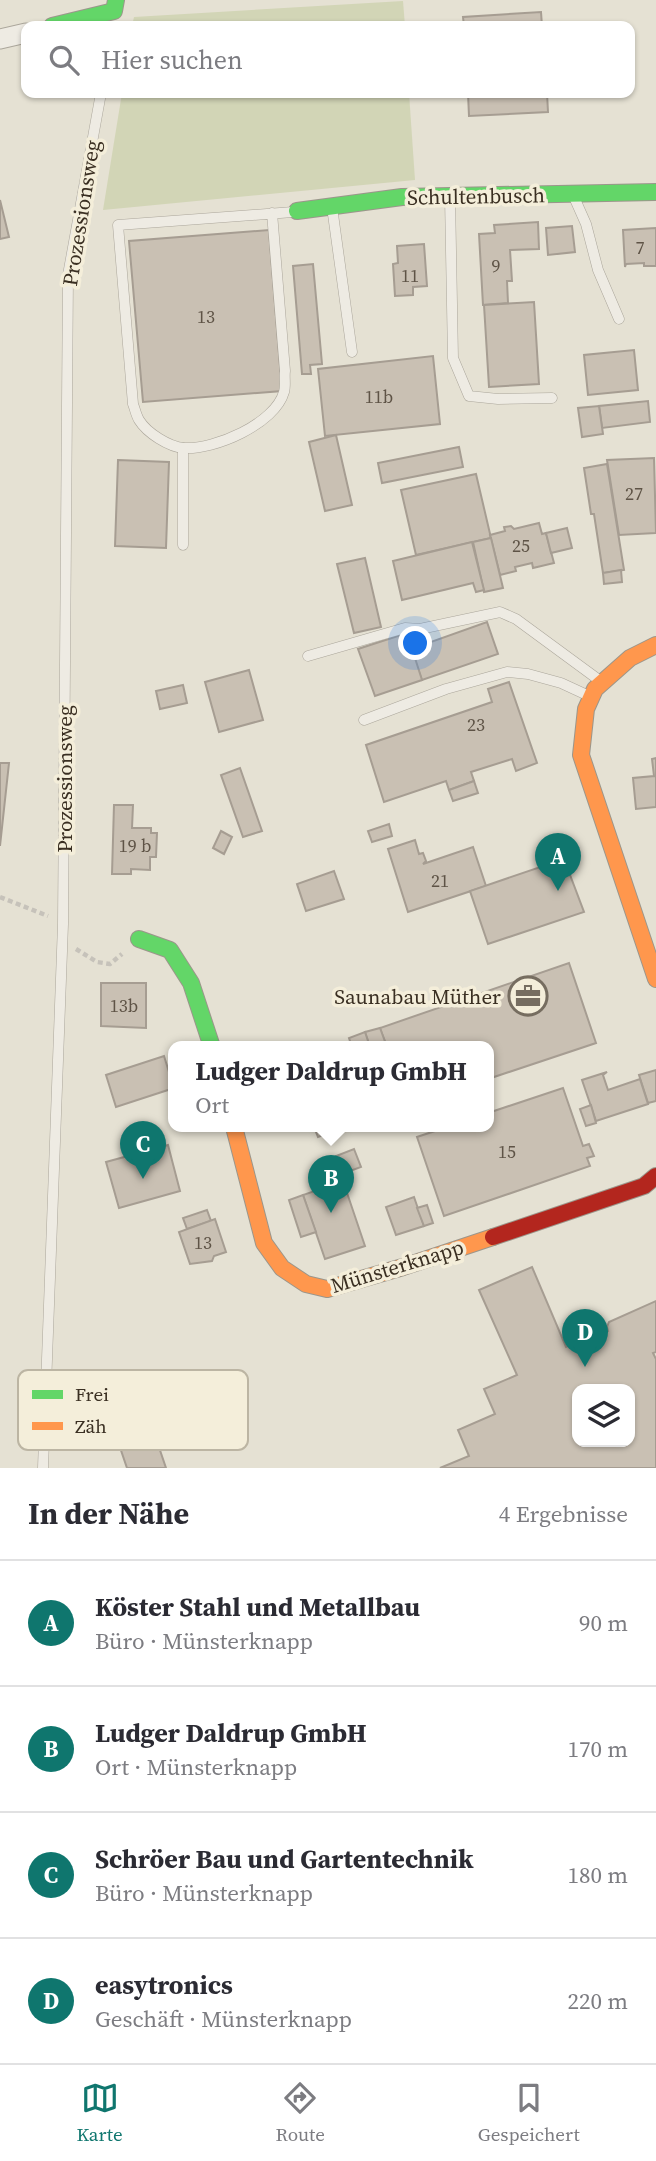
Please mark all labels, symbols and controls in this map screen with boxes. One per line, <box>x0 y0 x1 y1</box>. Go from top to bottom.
search box <box>21 21 635 98</box>
icon: search <box>45 41 83 79</box>
text: Hier suchen <box>101 42 243 78</box>
street label: Prozessionsweg <box>55 138 107 288</box>
street label: Schultenbusch <box>407 180 545 212</box>
house number: 7 <box>636 235 645 260</box>
house number: 9 <box>492 253 501 278</box>
house number: 11 <box>401 263 419 288</box>
house number: 13 <box>197 304 215 329</box>
house number: 11b <box>365 384 393 409</box>
house number: 27 <box>625 481 643 506</box>
house number: 25 <box>512 533 530 558</box>
your location <box>398 626 432 660</box>
street label: Prozessionsweg <box>50 705 79 853</box>
house number: 23 <box>467 712 485 737</box>
house number: 19 b <box>119 833 151 858</box>
pin: A <box>535 833 581 891</box>
house number: 21 <box>431 868 449 893</box>
office icon: Saunabau Müther <box>507 975 549 1017</box>
place label: Saunabau Müther <box>334 982 501 1011</box>
house number: 13b <box>110 993 138 1018</box>
popup <box>168 1041 494 1132</box>
text: Ludger Daldrup GmbH <box>195 1053 467 1089</box>
text: Ort <box>195 1089 229 1121</box>
pin: C <box>120 1121 166 1179</box>
house number: 15 <box>498 1139 516 1164</box>
pin: B <box>308 1155 354 1213</box>
house number: 13 <box>194 1230 212 1255</box>
street label: Münsterknapp <box>327 1232 467 1300</box>
pin: D <box>562 1309 608 1367</box>
legend <box>18 1370 248 1450</box>
text: Frei <box>75 1381 109 1407</box>
map controls <box>572 1384 635 1447</box>
button: layers <box>572 1384 635 1447</box>
text: Zäh <box>75 1413 107 1439</box>
text: In der Nähe <box>28 1493 189 1534</box>
text: 4 Ergebnisse <box>499 1498 628 1530</box>
text: Köster Stahl und Metallbau <box>95 1589 420 1625</box>
text: A <box>43 1607 59 1639</box>
text: 90 m <box>579 1607 628 1639</box>
text: Büro · Münsterknapp <box>95 1625 313 1657</box>
text: Ludger Daldrup GmbH <box>95 1715 367 1751</box>
text: B <box>44 1733 58 1765</box>
text: 170 m <box>567 1733 628 1765</box>
text: Ort · Münsterknapp <box>95 1751 297 1783</box>
text: Schröer Bau und Gartentechnik <box>95 1841 473 1877</box>
text: C <box>44 1859 58 1891</box>
text: 180 m <box>567 1859 628 1891</box>
text: Büro · Münsterknapp <box>95 1877 313 1909</box>
text: easytronics <box>95 1967 233 2003</box>
text: D <box>43 1985 59 2017</box>
text: 220 m <box>567 1985 628 2017</box>
text: Geschäft · Münsterknapp <box>95 2003 352 2035</box>
tab: Karte <box>76 2079 123 2147</box>
tab: Route <box>276 2079 325 2147</box>
tab: Gespeichert <box>478 2079 580 2147</box>

